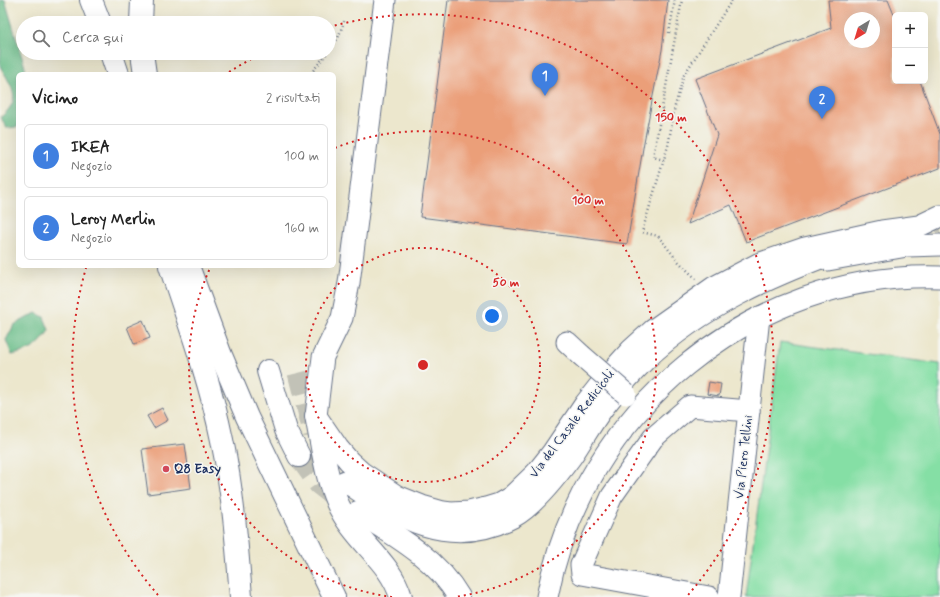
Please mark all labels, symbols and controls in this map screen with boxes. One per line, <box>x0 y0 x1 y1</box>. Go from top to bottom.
north arrow <box>844 12 880 48</box>
map controls <box>892 12 928 84</box>
button: + <box>892 12 928 48</box>
search box <box>16 16 336 60</box>
icon: search <box>30 27 52 49</box>
text: Cerca qui <box>62 28 123 48</box>
button: − <box>892 48 928 84</box>
pin: 1 <box>532 63 558 96</box>
pin: 2 <box>809 86 835 119</box>
text: Vicino <box>32 87 78 109</box>
text: 2 risultati <box>266 90 320 107</box>
text: 150 m <box>655 110 687 126</box>
text: IKEA <box>71 138 110 158</box>
text: 1 <box>43 148 49 165</box>
text: 100 m <box>284 148 319 165</box>
text: Negozio <box>71 158 112 175</box>
text: 100 m <box>572 193 605 209</box>
text: Leroy Merlin <box>71 210 155 230</box>
text: 2 <box>43 220 49 237</box>
text: 160 m <box>284 220 319 237</box>
text: Negozio <box>71 230 112 247</box>
text: 50 m <box>493 275 520 291</box>
your location <box>482 306 502 326</box>
centre of rings <box>416 358 430 372</box>
street label: Via del Casale Redicicoli <box>526 366 619 482</box>
street label: Via Piero Tellini <box>731 414 757 500</box>
place label: Q8 Easy <box>174 461 221 478</box>
marker: Q8 Easy <box>161 464 171 474</box>

